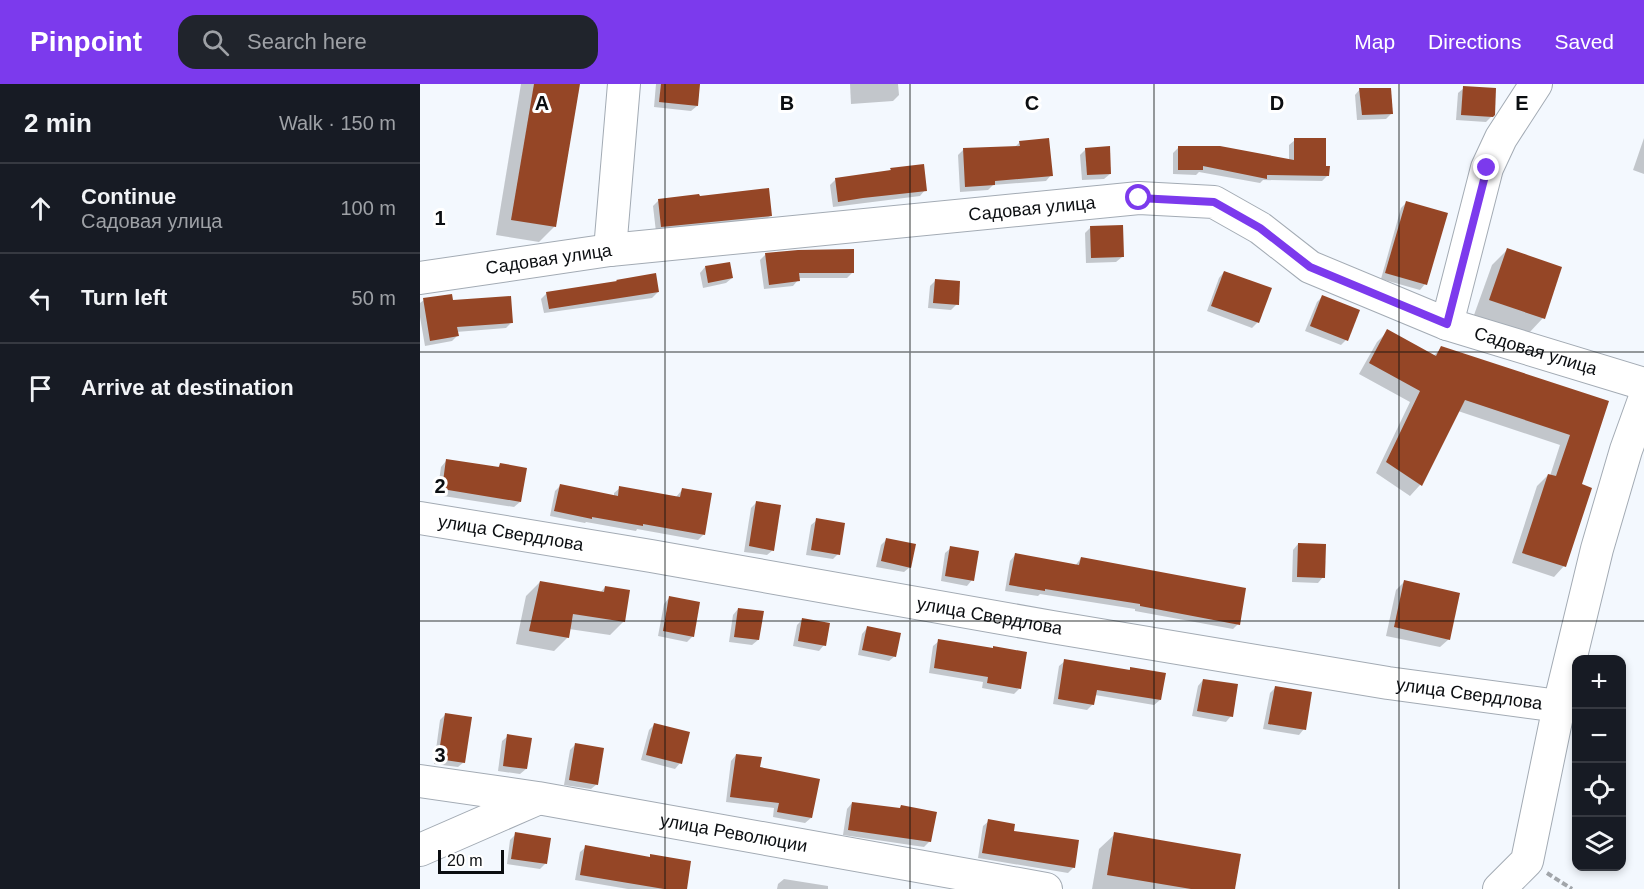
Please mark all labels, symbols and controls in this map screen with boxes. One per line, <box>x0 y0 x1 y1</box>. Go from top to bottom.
search box <box>178 15 598 69</box>
text: Pinpoint <box>30 26 142 57</box>
icon: search <box>199 26 232 59</box>
text: Search here <box>247 29 367 54</box>
text: Map <box>1354 30 1395 53</box>
text: Directions <box>1428 30 1521 53</box>
text: Saved <box>1554 30 1614 53</box>
text: A <box>535 92 549 114</box>
text: B <box>780 92 794 114</box>
text: C <box>1025 92 1039 114</box>
text: D <box>1270 92 1284 114</box>
text: E <box>1515 92 1529 114</box>
text: 2 min <box>24 108 92 138</box>
text: Walk · 150 m <box>279 112 396 134</box>
route end <box>1473 154 1499 180</box>
text: Continue <box>81 184 176 209</box>
route start <box>1125 184 1151 210</box>
icon: ahead <box>24 192 57 225</box>
street label: Садовая улица <box>968 192 1097 225</box>
text: 100 m <box>340 197 396 219</box>
text: 1 <box>434 207 446 229</box>
text: Садовая улица <box>81 210 222 232</box>
street label: Садовая улица <box>484 240 614 278</box>
icon: left <box>24 282 57 315</box>
text: Turn left <box>81 285 167 310</box>
text: 50 m <box>352 287 396 309</box>
street label: Садовая улица <box>1472 323 1600 379</box>
icon: arrive <box>24 372 57 405</box>
text: Arrive at destination <box>81 375 294 400</box>
text: 2 <box>434 475 446 497</box>
street label: улица Свердлова <box>437 511 586 555</box>
street label: улица Свердлова <box>915 593 1065 639</box>
map controls <box>1572 655 1626 871</box>
button: + <box>1572 655 1626 709</box>
street label: улица Свердлова <box>1395 674 1545 714</box>
button: − <box>1572 709 1626 763</box>
text: 3 <box>434 744 446 766</box>
button: locate <box>1572 763 1626 817</box>
street label: улица Революции <box>658 810 809 856</box>
button: layers <box>1572 817 1626 871</box>
scale bar <box>438 847 504 874</box>
text: 20 m <box>447 852 483 869</box>

